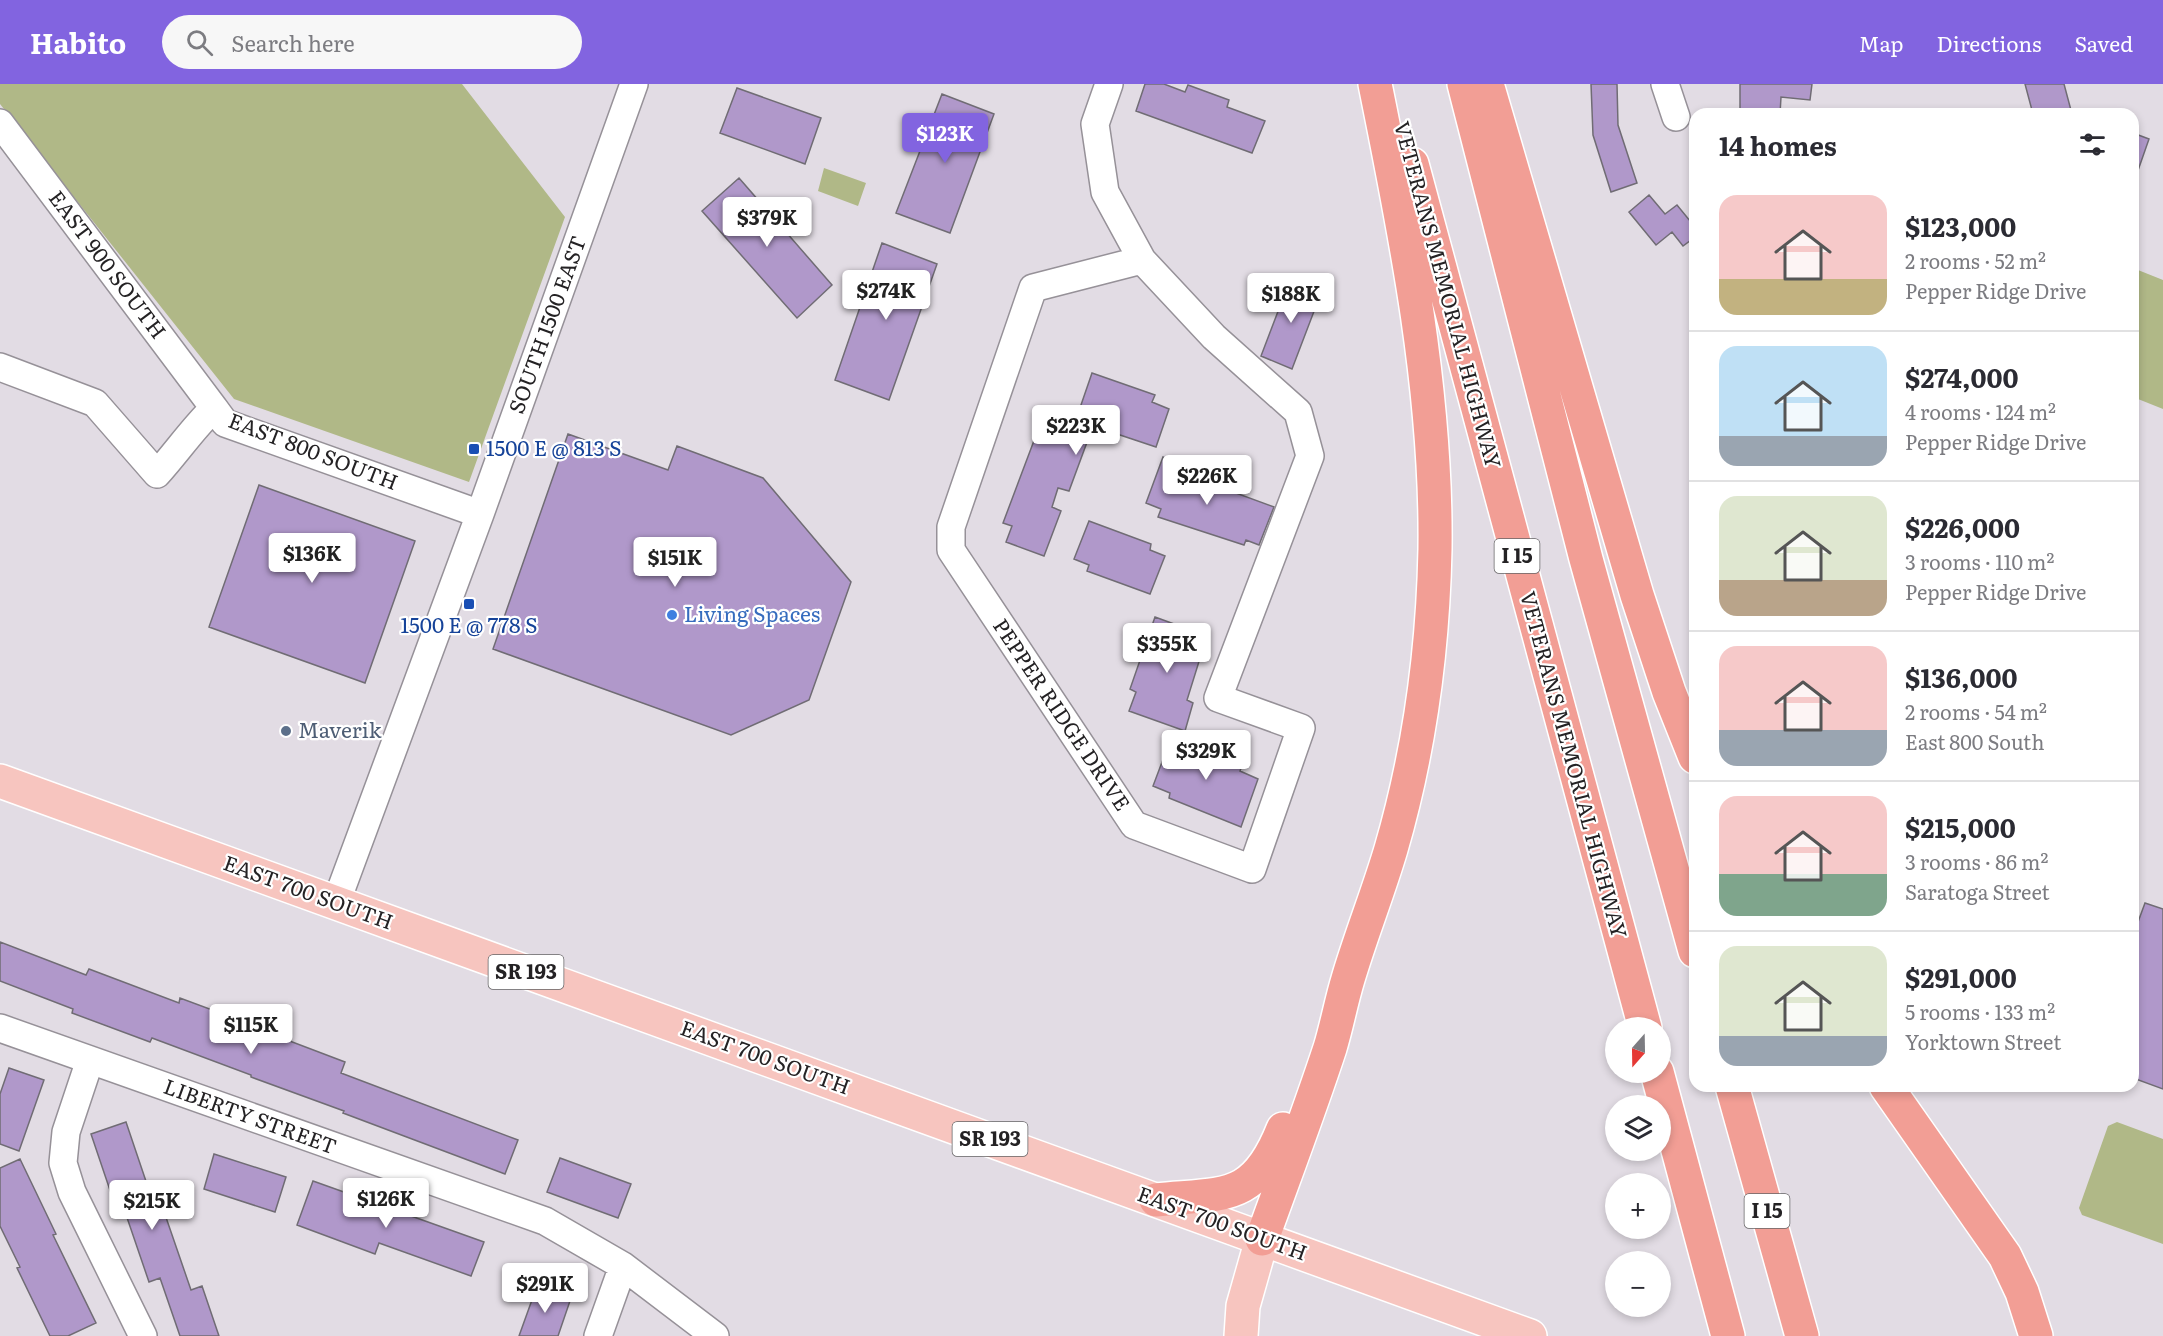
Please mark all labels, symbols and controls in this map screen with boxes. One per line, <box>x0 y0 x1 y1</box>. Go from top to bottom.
search box <box>162 15 582 69</box>
text: Habito <box>30 21 126 63</box>
icon: search <box>183 26 216 59</box>
text: Search here <box>231 26 355 59</box>
text: Map <box>1859 27 1904 58</box>
text: Directions <box>1937 27 2042 58</box>
text: Saved <box>2075 27 2133 58</box>
pin: $123K <box>903 113 987 164</box>
text: $123K <box>916 117 974 147</box>
street label: VETERANS MEMORIAL HIGHWAY <box>1388 117 1511 471</box>
text: 14 homes <box>1719 125 1837 164</box>
icon: filters <box>2076 128 2109 161</box>
street label: EAST 900 SOUTH <box>43 183 175 344</box>
pin: $379K <box>725 197 809 248</box>
text: $379K <box>737 201 797 231</box>
text: $123,000 <box>1905 206 2016 245</box>
icon: home <box>1767 219 1839 291</box>
street label: SOUTH 1500 EAST <box>499 231 592 417</box>
text: 2 rooms · 52 m² <box>1905 245 2046 275</box>
pin: $274K <box>844 270 928 321</box>
pin: $188K <box>1249 273 1333 324</box>
text: $274K <box>856 274 916 304</box>
text: Pepper Ridge Drive <box>1905 275 2086 305</box>
text: $188K <box>1261 277 1321 307</box>
text: $274,000 <box>1905 357 2018 396</box>
icon: home <box>1767 370 1839 442</box>
text: 4 rooms · 124 m² <box>1905 396 2056 426</box>
street label: EAST 800 SOUTH <box>225 403 403 496</box>
pin: $223K <box>1034 405 1118 456</box>
text: $223K <box>1046 409 1106 439</box>
text: Pepper Ridge Drive <box>1905 426 2086 456</box>
place label: 1500 E @ 813 S <box>486 431 622 462</box>
marker: 1500 E @ 813 S <box>467 442 481 456</box>
pin: $226K <box>1165 455 1249 506</box>
text: $226K <box>1177 459 1237 489</box>
text: $226,000 <box>1905 507 2020 546</box>
icon: home <box>1767 520 1839 592</box>
pin: $136K <box>270 533 354 584</box>
text: $136K <box>283 537 341 567</box>
pin: $151K <box>633 537 717 588</box>
road number: I 15 <box>1494 539 1540 573</box>
text: $151K <box>647 541 703 571</box>
text: 3 rooms · 110 m² <box>1905 546 2054 576</box>
text: Pepper Ridge Drive <box>1905 576 2086 606</box>
street label: VETERANS MEMORIAL HIGHWAY <box>1514 587 1637 941</box>
marker: 1500 E @ 778 S <box>462 597 476 611</box>
place label: Living Spaces <box>684 597 820 628</box>
place label: 1500 E @ 778 S <box>401 608 537 639</box>
marker: Living Spaces <box>665 608 679 622</box>
street label: PEPPER RIDGE DRIVE <box>987 611 1139 816</box>
pin: $355K <box>1125 623 1209 674</box>
text: $355K <box>1137 627 1197 657</box>
text: $136,000 <box>1905 657 2017 696</box>
icon: home <box>1767 670 1839 742</box>
text: 2 rooms · 54 m² <box>1905 696 2047 726</box>
place label: Maverik <box>298 713 382 744</box>
marker: Maverik <box>279 724 293 738</box>
text: East 800 South <box>1905 726 2044 756</box>
pin: $329K <box>1164 730 1248 781</box>
text: $329K <box>1176 734 1236 764</box>
text: $215,000 <box>1905 807 2016 846</box>
icon: home <box>1767 820 1839 892</box>
street label: EAST 700 SOUTH <box>220 846 398 936</box>
text: 3 rooms · 86 m² <box>1905 846 2048 876</box>
text: Saratoga Street <box>1905 876 2050 906</box>
road number: SR 193 <box>488 955 564 989</box>
text: $291,000 <box>1905 957 2017 996</box>
icon: home <box>1767 970 1839 1042</box>
text: 5 rooms · 133 m² <box>1905 996 2055 1026</box>
pin: $115K <box>209 1004 293 1055</box>
text: $115K <box>223 1008 279 1038</box>
street label: EAST 700 SOUTH <box>677 1011 855 1101</box>
north arrow <box>1605 1017 1671 1083</box>
map controls <box>1605 1017 1671 1317</box>
text: Yorktown Street <box>1905 1026 2061 1056</box>
street label: LIBERTY STREET <box>160 1069 342 1160</box>
button: layers <box>1605 1095 1671 1161</box>
road number: SR 193 <box>952 1122 1028 1156</box>
button: + <box>1605 1173 1671 1239</box>
street label: EAST 700 SOUTH <box>1134 1177 1312 1267</box>
pin: $126K <box>344 1178 428 1229</box>
pin: $215K <box>110 1180 194 1231</box>
text: $126K <box>357 1182 415 1212</box>
text: $215K <box>123 1184 181 1214</box>
road number: I 15 <box>1744 1194 1790 1228</box>
button: − <box>1605 1251 1671 1317</box>
pin: $291K <box>503 1263 587 1314</box>
text: $291K <box>516 1267 574 1297</box>

